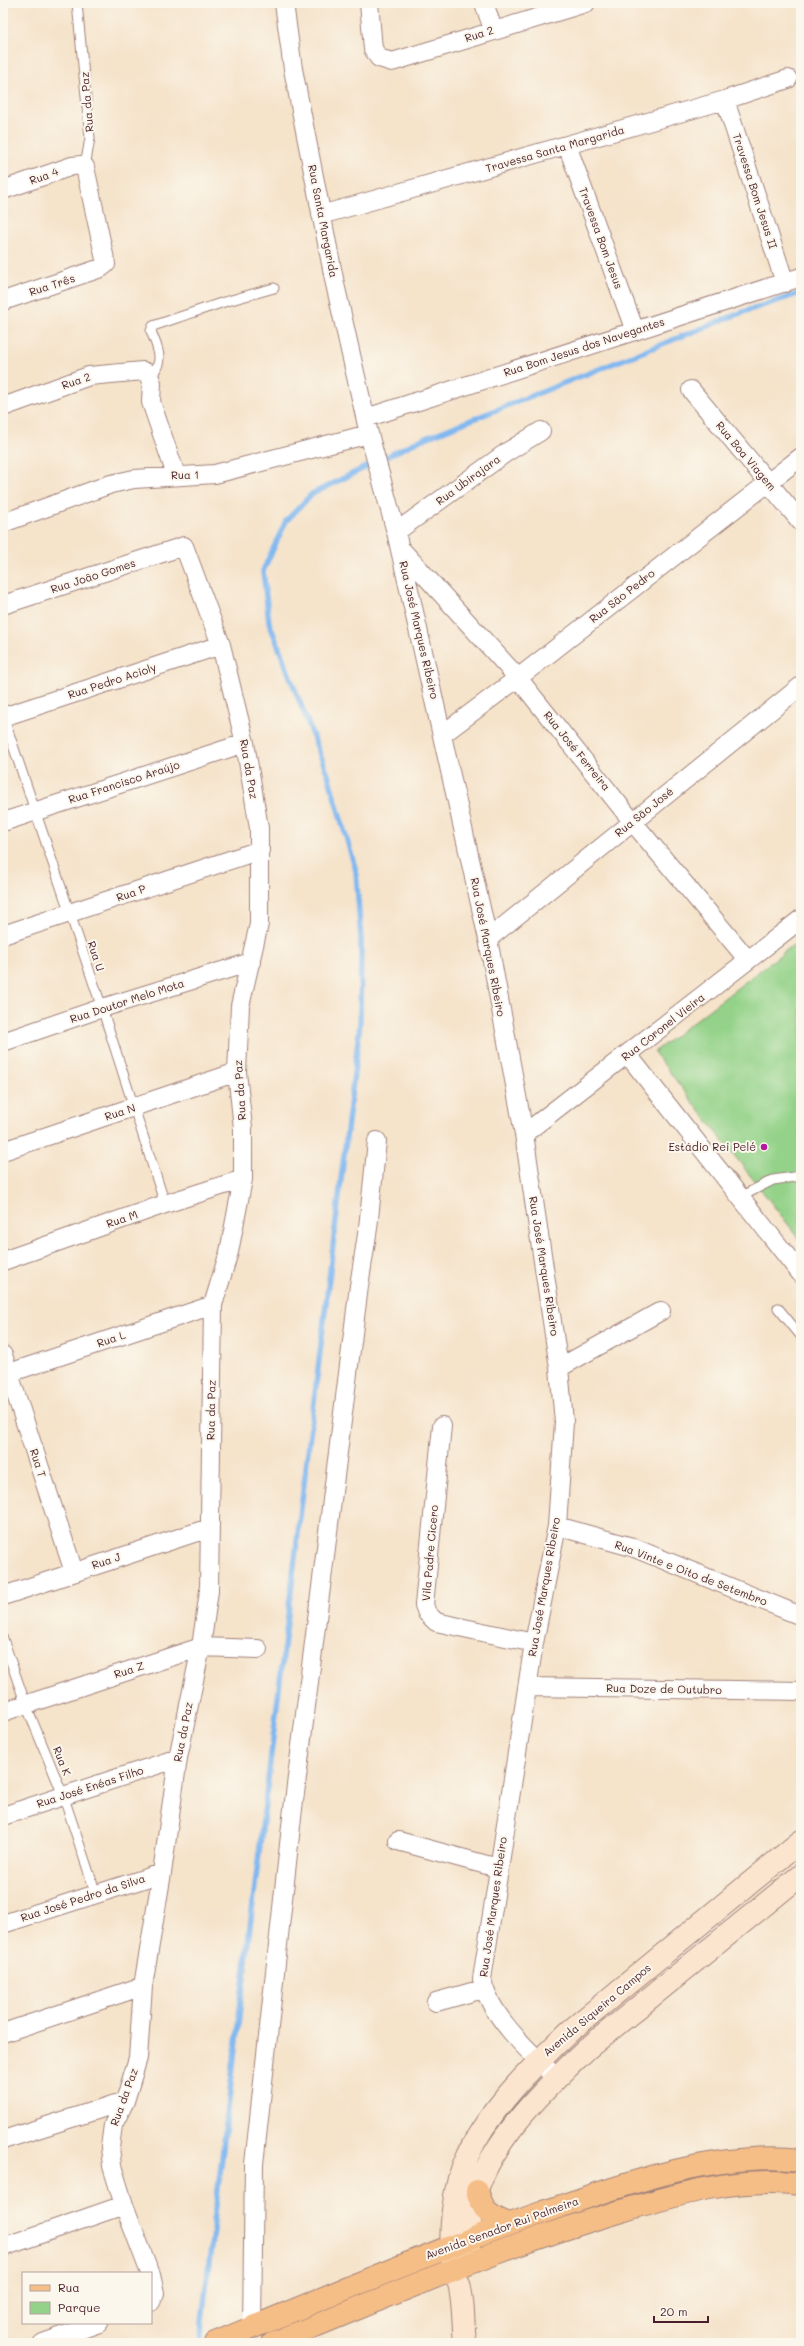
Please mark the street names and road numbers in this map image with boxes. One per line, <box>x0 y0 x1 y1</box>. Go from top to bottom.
street label: Rua 2 <box>462 22 495 45</box>
street label: Rua da Paz <box>76 71 97 133</box>
street label: Travessa Santa Margarida <box>484 121 626 176</box>
street label: Travessa Bom Jesus II <box>730 131 781 251</box>
street label: Rua 4 <box>27 163 61 188</box>
street label: Rua Santa Margarida <box>305 163 342 279</box>
street label: Travessa Bom Jesus <box>576 185 627 291</box>
street label: Rua Três <box>27 270 77 299</box>
street label: Rua Bom Jesus dos Navegantes <box>501 313 666 380</box>
street label: Rua 2 <box>59 369 92 392</box>
street label: Rua Boa Viagem <box>713 418 780 494</box>
street label: Rua Ubirajara <box>432 451 503 508</box>
street label: Rua 1 <box>171 467 199 482</box>
street label: Rua João Gomes <box>48 555 137 596</box>
street label: Rua José Marques Ribeiro <box>396 559 443 701</box>
street label: Rua São Pedro <box>586 565 658 626</box>
street label: Rua Pedro Acioly <box>66 659 158 702</box>
street label: Rua José Ferreira <box>541 708 614 794</box>
street label: Rua da Paz <box>237 738 262 800</box>
street label: Rua Francisco Araújo <box>66 756 182 807</box>
street label: Rua São José <box>611 783 676 840</box>
street label: Rua José Marques Ribeiro <box>468 876 509 1018</box>
street label: Rua P <box>114 880 148 905</box>
street label: Rua U <box>84 939 109 973</box>
street label: Rua Doutor Melo Mota <box>68 975 186 1026</box>
street label: Rua Coronel Vieira <box>618 989 708 1064</box>
street label: Rua da Paz <box>230 1059 249 1121</box>
street label: Rua N <box>103 1100 137 1124</box>
street label: Rua José Marques Ribeiro <box>526 1195 563 1337</box>
street label: Rua M <box>104 1206 140 1231</box>
street label: Rua L <box>95 1327 127 1350</box>
street label: Rua da Paz <box>202 1380 219 1440</box>
street label: Rua T <box>27 1446 50 1479</box>
street label: Vila Padre Cicero <box>418 1504 441 1602</box>
street label: Rua José Marques Ribeiro <box>524 1516 563 1658</box>
street label: Rua Vinte e Oito de Setembro <box>613 1536 770 1609</box>
street label: Rua J <box>90 1549 122 1572</box>
street label: Rua Z <box>112 1657 146 1681</box>
street label: Rua Doze de Outubro <box>606 1680 723 1697</box>
street label: Rua da Paz <box>169 1701 196 1763</box>
street label: Rua K <box>50 1744 75 1778</box>
street label: Rua José Enéas Filho <box>34 1762 146 1811</box>
street label: Rua José Marques Ribeiro <box>475 1836 510 1978</box>
street label: Rua José Pedro da Silva <box>19 1870 147 1925</box>
street label: Avenida Siqueira Campos <box>539 1960 654 2059</box>
street label: Rua da Paz <box>106 2066 141 2128</box>
street label: Avenida Senador Rui Palmeira <box>423 2193 581 2262</box>

